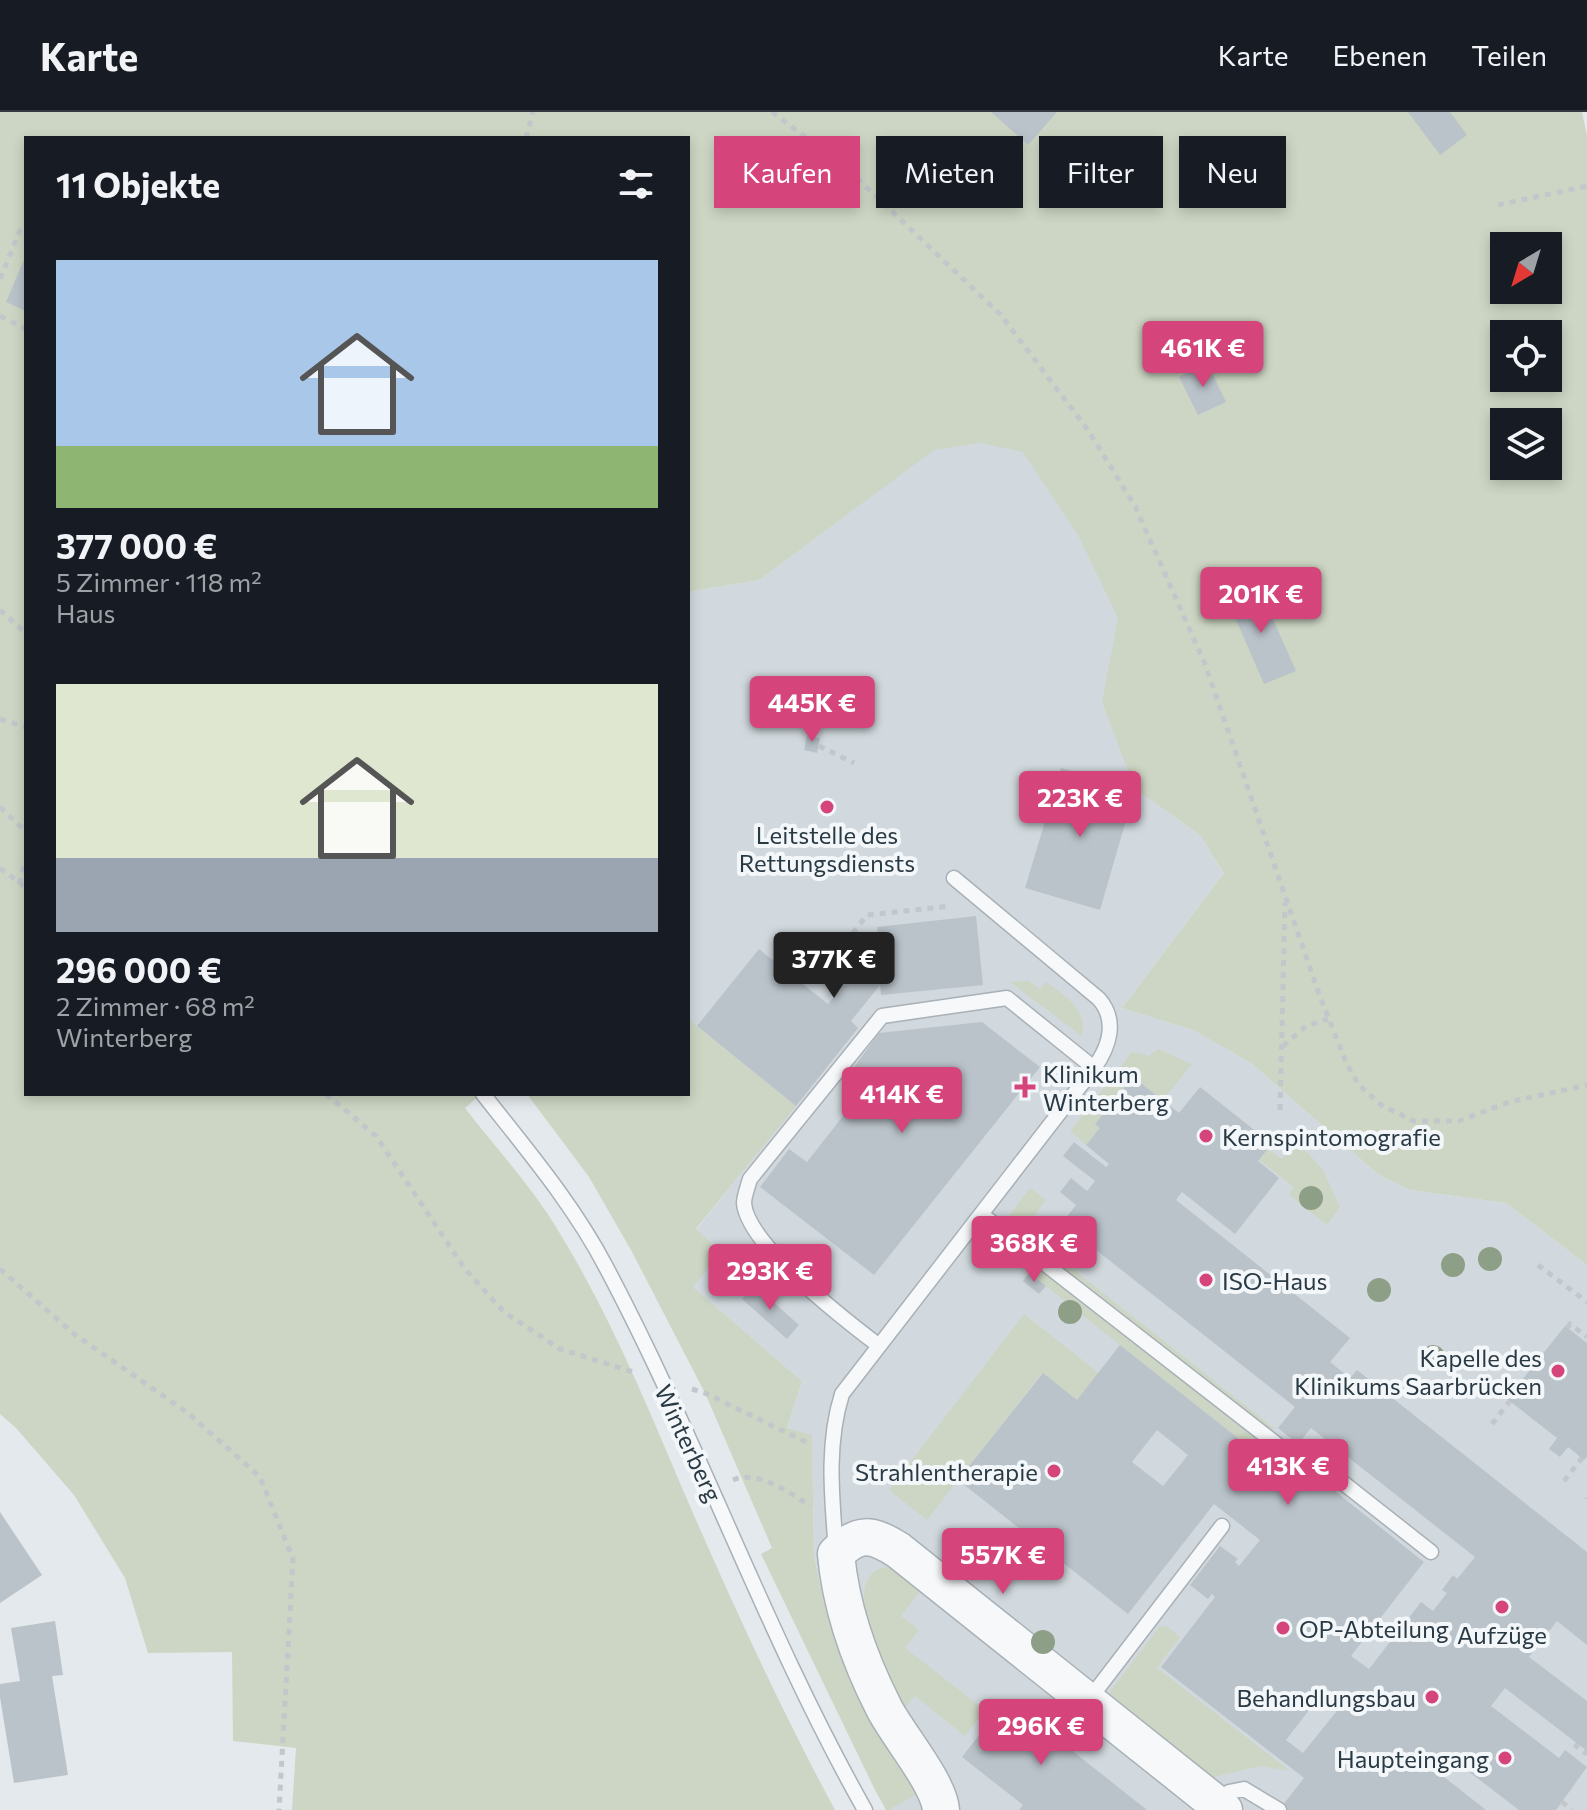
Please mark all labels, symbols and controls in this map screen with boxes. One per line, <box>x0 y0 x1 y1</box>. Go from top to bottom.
text: Karte <box>40 32 138 79</box>
text: Karte <box>1218 38 1289 72</box>
text: Ebenen <box>1333 38 1427 72</box>
text: Teilen <box>1471 38 1547 72</box>
chip: Kaufen <box>714 136 860 208</box>
chip: Mieten <box>876 136 1023 208</box>
chip: Filter <box>1039 136 1163 208</box>
chip: Neu <box>1179 136 1286 208</box>
icon: filters <box>614 162 658 206</box>
text: 11 Objekte <box>56 163 220 205</box>
north arrow <box>1490 232 1562 304</box>
map controls <box>1490 232 1562 480</box>
icon: home <box>285 312 429 456</box>
button: locate <box>1490 320 1562 392</box>
pin: 461K € <box>1138 321 1268 389</box>
text: 461K € <box>1160 331 1246 362</box>
button: layers <box>1490 408 1562 480</box>
text: 377 000 € <box>56 524 218 566</box>
text: 5 Zimmer · 118 m² <box>56 566 262 597</box>
pin: 201K € <box>1196 567 1326 635</box>
text: 201K € <box>1218 577 1304 608</box>
text: Haus <box>56 597 115 628</box>
pin: 445K € <box>747 676 877 744</box>
text: 445K € <box>768 686 856 717</box>
icon: home <box>285 736 429 880</box>
pin: 223K € <box>1015 771 1145 839</box>
text: 223K € <box>1037 781 1123 812</box>
marker: Leitstelle des Rettungsdiensts <box>818 798 836 816</box>
place label: Leitstelle des Rettungsdiensts <box>739 820 915 877</box>
pin: 377K € <box>769 932 899 1000</box>
text: 377K € <box>792 942 876 973</box>
text: 296 000 € <box>56 948 222 990</box>
text: 2 Zimmer · 68 m² <box>56 990 255 1021</box>
text: Winterberg <box>56 1021 192 1052</box>
place label: Klinikum Winterberg <box>1043 1059 1169 1116</box>
pin: 414K € <box>837 1067 967 1135</box>
marker: Klinikum Winterberg <box>1014 1076 1036 1098</box>
text: 414K € <box>860 1077 944 1108</box>
place label: Kernspintomografie <box>1222 1122 1441 1151</box>
marker: Kernspintomografie <box>1197 1127 1215 1145</box>
pin: 368K € <box>969 1216 1099 1284</box>
text: 368K € <box>990 1226 1078 1257</box>
pin: 293K € <box>705 1244 835 1312</box>
text: 293K € <box>726 1254 814 1285</box>
place label: ISO-Haus <box>1222 1266 1327 1295</box>
marker: ISO-Haus <box>1197 1271 1215 1289</box>
place label: Kapelle des Klinikums Saarbrücken <box>1294 1343 1542 1400</box>
marker: Kapelle des Klinikums Saarbrücken <box>1549 1362 1567 1380</box>
street label: Winterberg <box>649 1380 729 1506</box>
pin: 413K € <box>1223 1439 1353 1507</box>
text: 413K € <box>1246 1449 1330 1480</box>
place label: Strahlentherapie <box>855 1457 1038 1486</box>
marker: Strahlentherapie <box>1045 1462 1063 1480</box>
pin: 557K € <box>938 1528 1068 1596</box>
text: 557K € <box>960 1538 1046 1569</box>
marker: Aufzüge <box>1493 1598 1511 1616</box>
place label: OP-Abteilung <box>1299 1614 1449 1643</box>
marker: OP-Abteilung <box>1274 1619 1292 1637</box>
place label: Aufzüge <box>1457 1620 1547 1649</box>
place label: Behandlungsbau <box>1237 1683 1416 1712</box>
marker: Behandlungsbau <box>1423 1688 1441 1706</box>
pin: 296K € <box>976 1699 1106 1767</box>
text: 296K € <box>997 1709 1085 1740</box>
place label: Haupteingang <box>1337 1744 1489 1773</box>
marker: Haupteingang <box>1496 1749 1514 1767</box>

